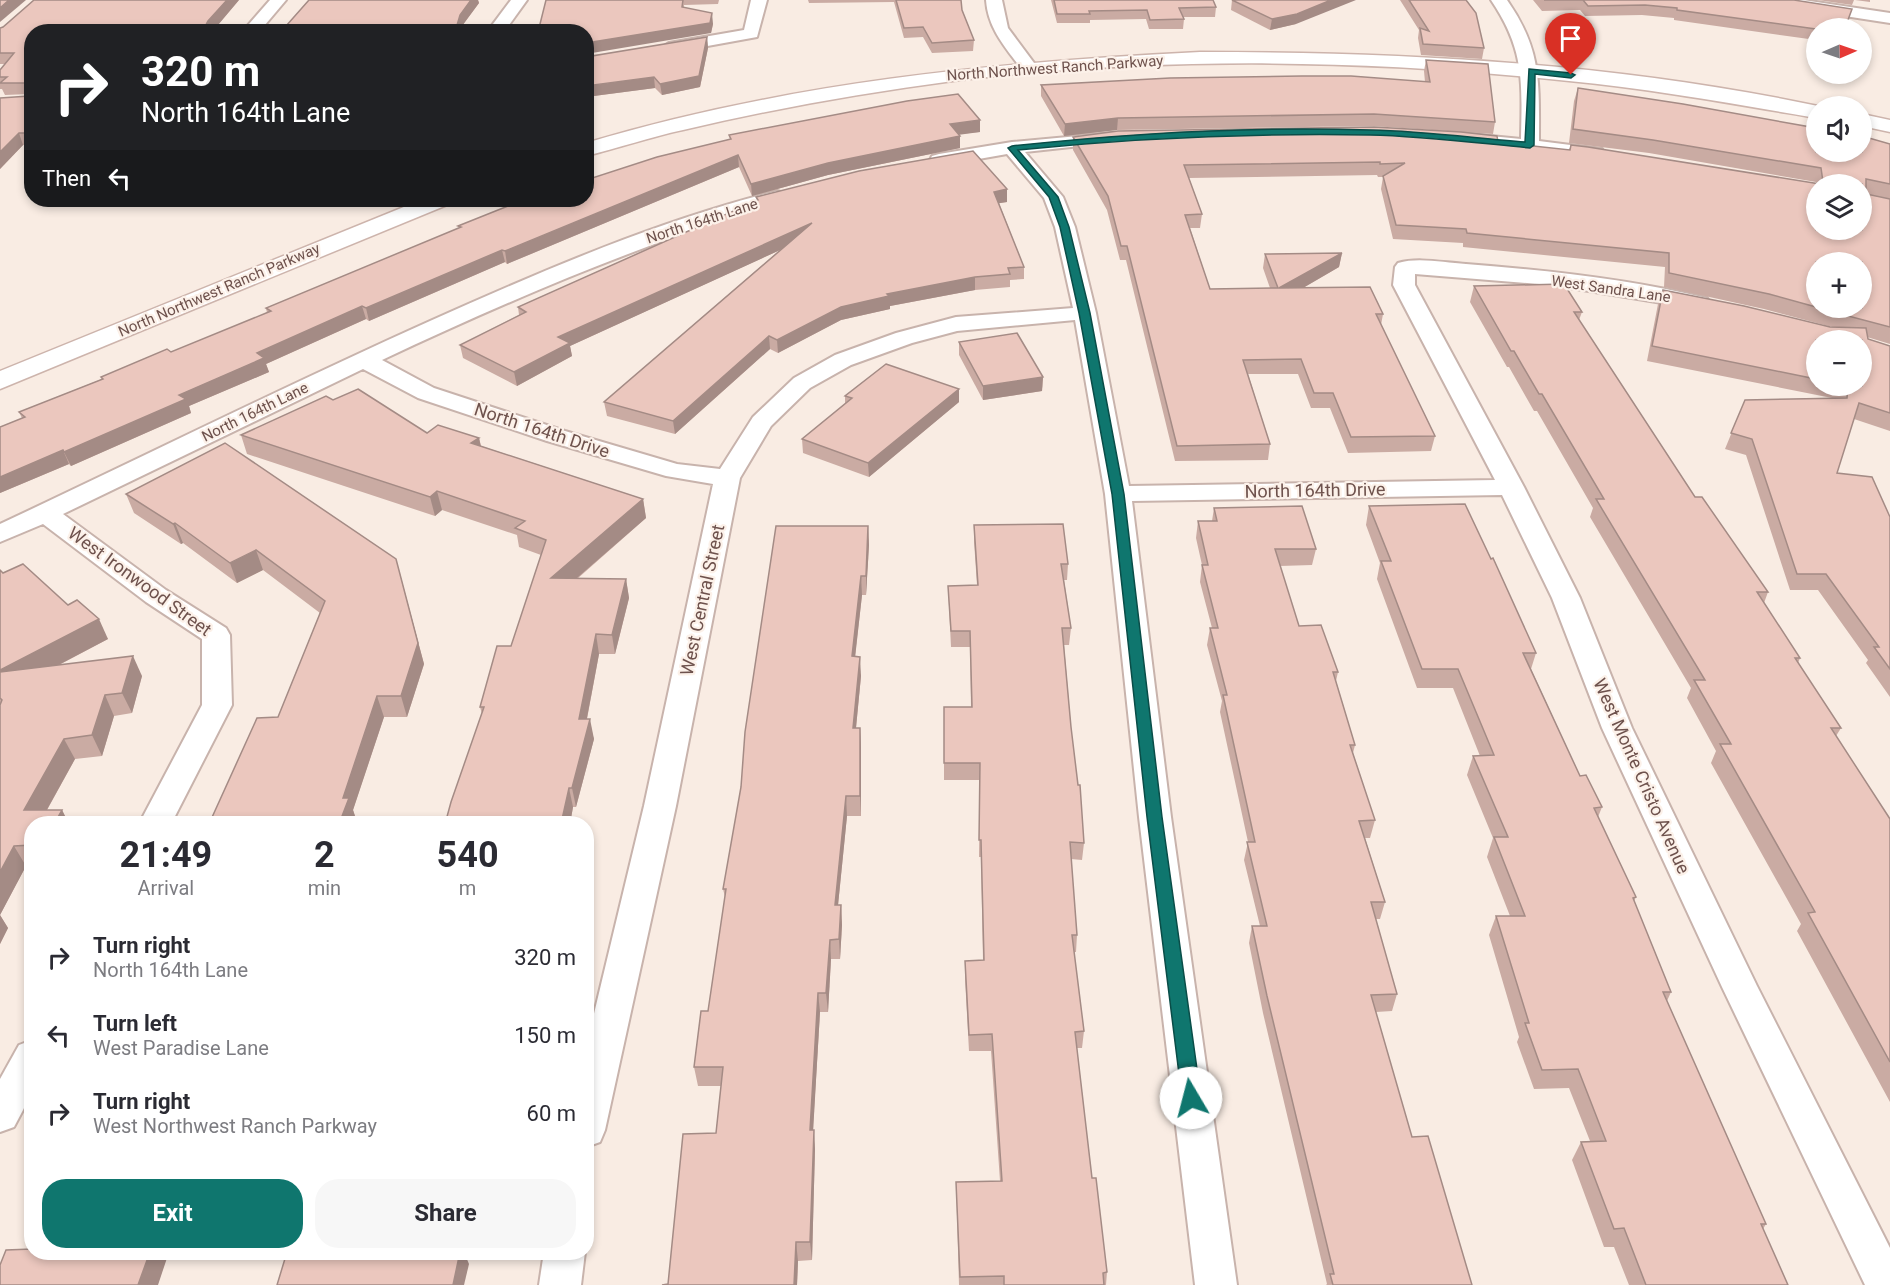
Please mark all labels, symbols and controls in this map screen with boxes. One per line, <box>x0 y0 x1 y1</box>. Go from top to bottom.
pin <box>1545 13 1596 75</box>
north arrow <box>1806 18 1872 84</box>
map controls <box>1806 18 1872 396</box>
icon: arrive <box>1554 22 1587 55</box>
text: 320 m <box>141 47 260 96</box>
icon: right <box>42 48 120 126</box>
street label: North Northwest Ranch Parkway <box>946 51 1164 85</box>
button: sound <box>1806 96 1872 162</box>
text: North 164th Lane <box>141 97 350 129</box>
icon: left <box>103 162 136 195</box>
text: Then <box>42 166 91 191</box>
button: layers <box>1806 174 1872 240</box>
street label: North 164th Lane <box>644 194 760 248</box>
street label: North Northwest Ranch Parkway <box>116 239 322 341</box>
button: + <box>1806 252 1872 318</box>
street label: West Sandra Lane <box>1550 272 1672 306</box>
button: − <box>1806 330 1872 396</box>
street label: North 164th Lane <box>199 378 311 446</box>
street label: North 164th Drive <box>472 398 612 462</box>
street label: North 164th Drive <box>1244 478 1386 502</box>
street label: West Ironwood Street <box>64 522 216 640</box>
street label: West Central Street <box>676 522 728 677</box>
street label: West Monte Cristo Avenue <box>1589 675 1695 877</box>
text: 21:49 <box>119 834 212 876</box>
text: 2 <box>314 834 335 876</box>
text: 540 <box>437 834 499 876</box>
text: Arrival <box>137 876 194 900</box>
text: min <box>308 876 341 900</box>
text: m <box>459 876 476 900</box>
text: Turn right <box>93 933 190 958</box>
icon: right <box>42 941 75 974</box>
text: 320 m <box>514 945 576 970</box>
text: North 164th Lane <box>93 958 248 982</box>
text: Turn left <box>93 1011 177 1036</box>
icon: left <box>42 1019 75 1052</box>
text: 150 m <box>514 1023 576 1048</box>
text: West Paradise Lane <box>93 1036 269 1060</box>
position arrow <box>1159 1066 1223 1130</box>
text: Turn right <box>93 1089 190 1114</box>
icon: right <box>42 1097 75 1130</box>
text: 60 m <box>527 1101 576 1126</box>
text: West Northwest Ranch Parkway <box>93 1114 377 1138</box>
button: Exit <box>42 1179 303 1248</box>
button: Share <box>315 1179 576 1248</box>

